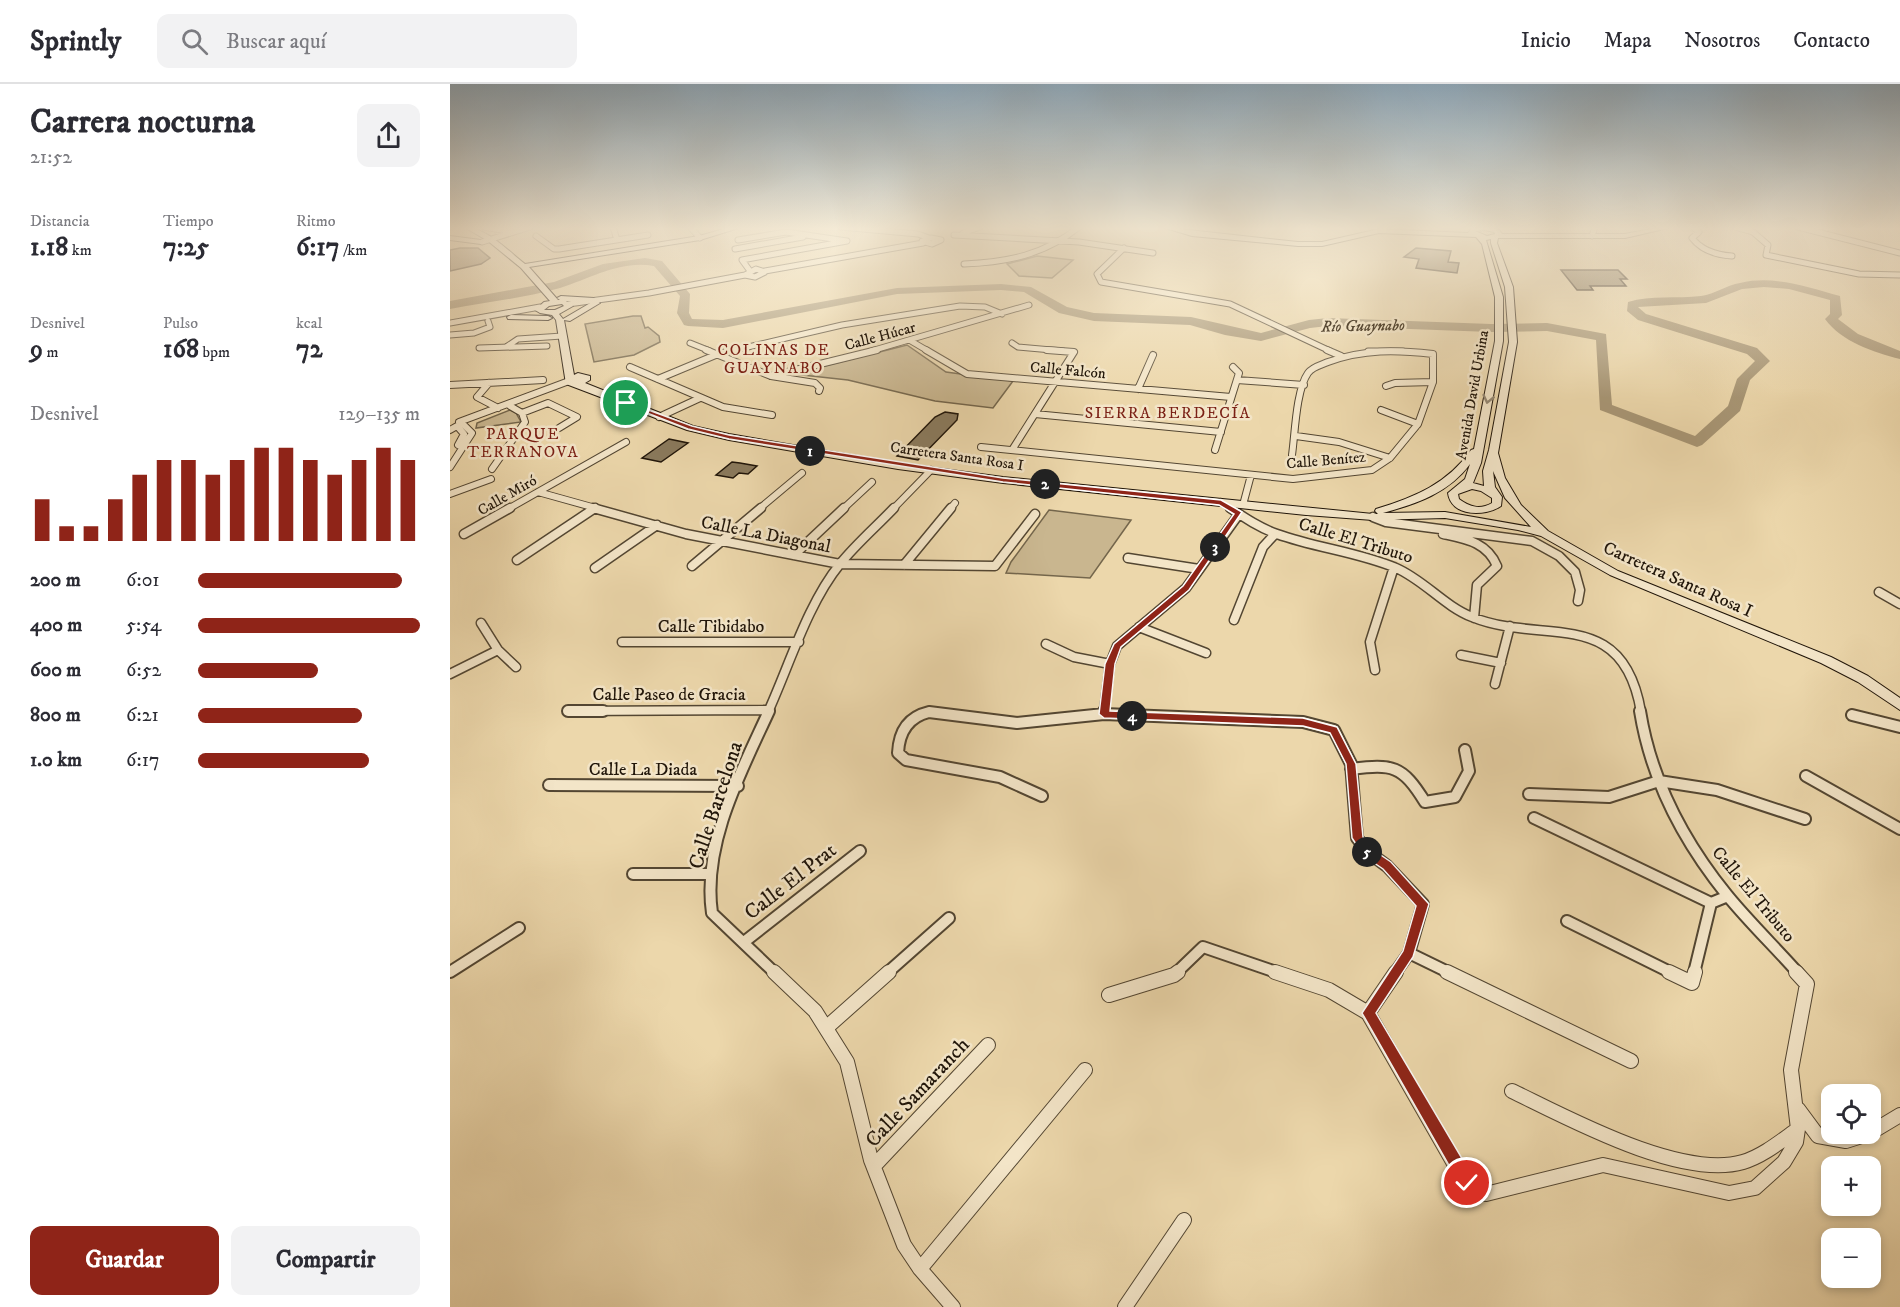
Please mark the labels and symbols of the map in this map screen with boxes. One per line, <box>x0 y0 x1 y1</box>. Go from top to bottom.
water label: Río Guaynabo <box>1320 315 1405 337</box>
street label: Calle Húcar <box>843 318 918 355</box>
street label: Avenida David Urbina <box>1452 328 1493 461</box>
district label: COLINAS DE GUAYNABO <box>718 340 830 378</box>
street label: Calle Falcón <box>1029 358 1107 383</box>
pin <box>600 377 651 428</box>
one-way arrow <box>1482 393 1495 403</box>
district label: SIERRA BERDECÍA <box>1085 403 1251 423</box>
district label: PARQUE TERRANOVA <box>467 424 579 462</box>
pin: 1 <box>795 436 825 466</box>
street label: Carretera Santa Rosa I <box>889 438 1025 475</box>
street label: Calle Benítez <box>1286 448 1367 473</box>
pin: 2 <box>1030 469 1060 499</box>
street label: Calle Miró <box>474 471 540 520</box>
street label: Calle La Diagonal <box>699 512 833 558</box>
street label: Calle El Tributo <box>1296 513 1416 569</box>
pin: 3 <box>1200 532 1230 562</box>
street label: Carretera Santa Rosa I <box>1600 537 1756 623</box>
street label: Calle Tibidabo <box>658 616 765 638</box>
street label: Calle Paseo de Gracia <box>592 684 746 706</box>
pin: 4 <box>1117 701 1147 731</box>
street label: Calle Barcelona <box>683 738 749 872</box>
street label: Calle La Diada <box>589 759 698 781</box>
pin: 5 <box>1352 837 1382 867</box>
street label: Calle El Prat <box>739 838 842 926</box>
street label: Calle El Tributo <box>1707 842 1800 947</box>
street label: Calle Samaranch <box>860 1032 975 1153</box>
pin <box>1441 1157 1492 1208</box>

